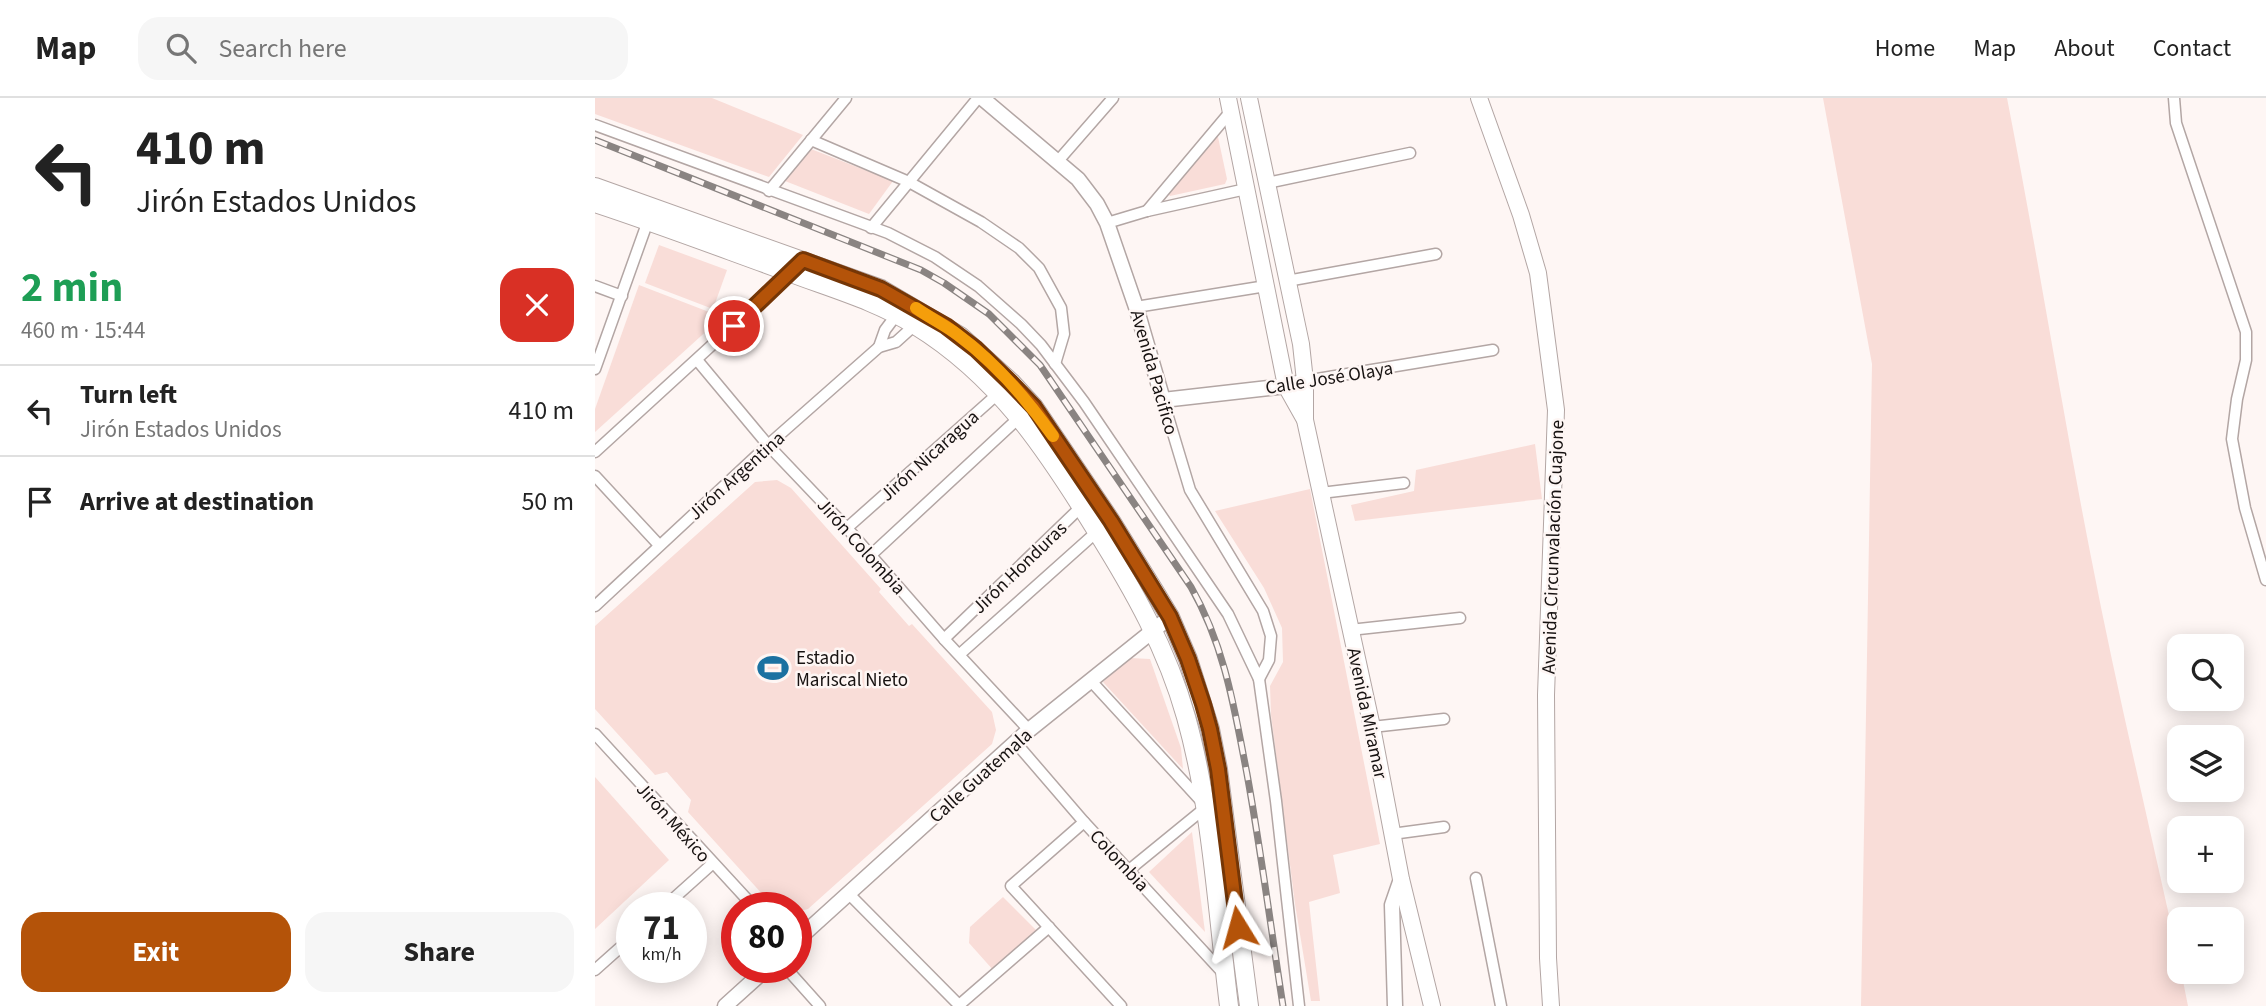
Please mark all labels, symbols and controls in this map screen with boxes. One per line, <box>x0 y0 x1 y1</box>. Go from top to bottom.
search box <box>138 17 628 80</box>
text: Map <box>35 25 96 72</box>
icon: search <box>162 29 200 67</box>
text: Search here <box>218 30 347 67</box>
text: Home <box>1875 31 1935 66</box>
text: Map <box>1973 31 2016 66</box>
text: About <box>2054 31 2115 66</box>
text: Contact <box>2153 31 2231 66</box>
text: 410 m <box>136 114 265 184</box>
icon: left <box>21 126 112 217</box>
text: Jirón Estados Unidos <box>136 179 416 225</box>
text: 2 min <box>21 258 123 318</box>
button: close <box>500 268 574 342</box>
pin <box>704 296 764 356</box>
icon: arrive <box>715 307 753 345</box>
street label: Avenida Pacifico <box>1123 307 1184 438</box>
text: 460 m · 15:44 <box>21 314 145 347</box>
street label: Calle José Olaya <box>1263 355 1395 402</box>
text: Turn left <box>80 376 177 413</box>
icon: left <box>21 392 59 430</box>
text: 410 m <box>508 392 574 429</box>
street label: Jirón Nicaragua <box>875 404 985 508</box>
text: Jirón Estados Unidos <box>80 413 282 446</box>
street label: Avenida Circunvalación Cuajone <box>1536 419 1571 675</box>
street label: Jirón Argentina <box>683 425 791 527</box>
icon: arrive <box>21 483 59 521</box>
text: Arrive at destination <box>80 483 314 520</box>
text: 50 m <box>521 483 574 520</box>
street label: Jirón Colombia <box>810 493 912 601</box>
street label: Jirón Honduras <box>967 516 1073 620</box>
map controls <box>2167 634 2244 984</box>
button: search <box>2167 634 2244 711</box>
place label: Estadio Mariscal Nieto <box>796 645 908 694</box>
street label: Avenida Miramar <box>1339 645 1394 782</box>
sports icon: Estadio Mariscal Nieto <box>756 651 790 685</box>
street label: Calle Guatemala <box>924 723 1038 830</box>
button: layers <box>2167 725 2244 802</box>
street label: Jirón México <box>630 777 716 869</box>
button: + <box>2167 816 2244 893</box>
street label: Colombia <box>1083 824 1155 898</box>
position arrow <box>1201 890 1275 964</box>
speed limit sign: 80 <box>721 892 812 983</box>
text: 71 <box>643 903 680 953</box>
button: − <box>2167 907 2244 984</box>
button: Exit <box>21 912 291 992</box>
button: Share <box>305 912 574 992</box>
text: km/h <box>642 942 681 967</box>

